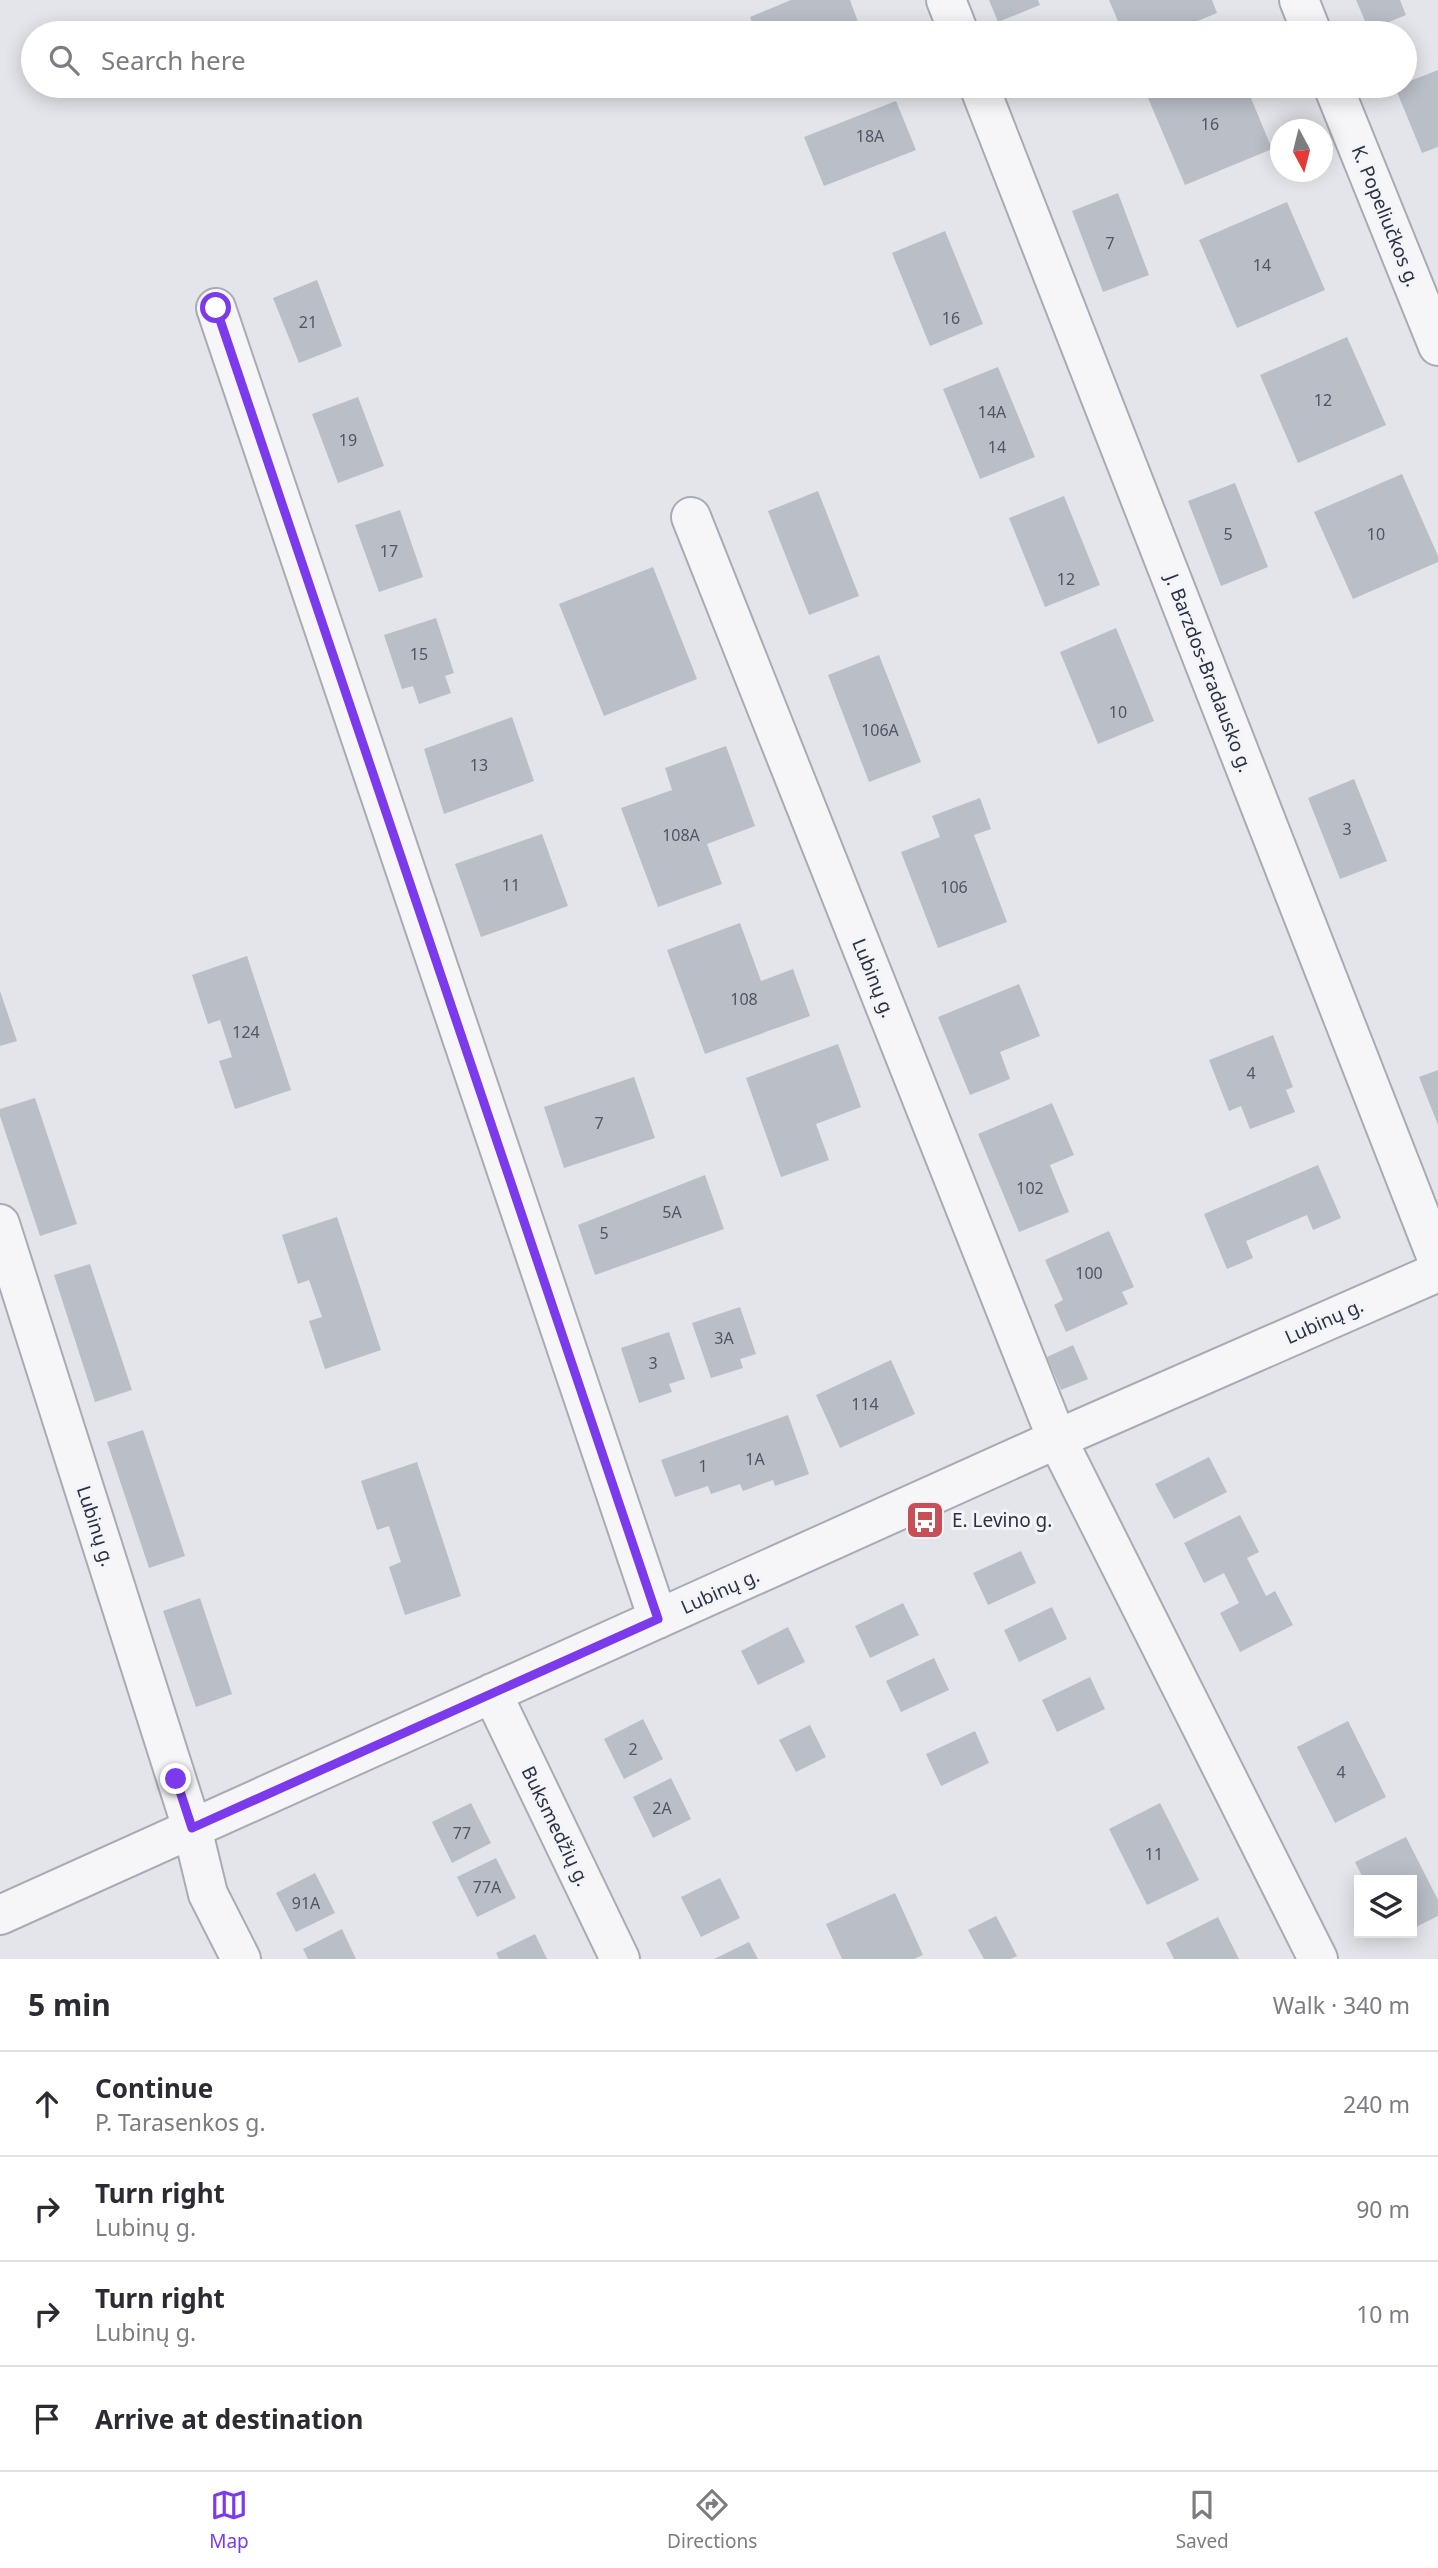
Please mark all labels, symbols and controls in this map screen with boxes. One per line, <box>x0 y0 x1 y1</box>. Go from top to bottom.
search box <box>21 21 1417 98</box>
icon: search <box>45 41 83 79</box>
text: Search here <box>101 42 246 78</box>
house number: 16 <box>1201 113 1219 135</box>
north arrow <box>1270 119 1333 182</box>
house number: 18A <box>856 125 885 147</box>
street label: K. Popeliučkos g. <box>1346 141 1426 291</box>
house number: 7 <box>1105 232 1115 254</box>
house number: 14 <box>1253 254 1271 276</box>
route start <box>200 292 231 323</box>
house number: 16 <box>942 307 960 329</box>
house number: 21 <box>299 311 317 333</box>
house number: 12 <box>1314 389 1332 411</box>
house number: 14A <box>978 401 1007 423</box>
house number: 19 <box>339 429 357 451</box>
house number: 14 <box>988 436 1006 458</box>
house number: 5 <box>1223 523 1233 545</box>
house number: 10 <box>1367 523 1385 545</box>
house number: 17 <box>380 540 398 562</box>
house number: 12 <box>1057 568 1075 590</box>
street label: J. Barzdos-Bradausko g. <box>1158 568 1259 776</box>
house number: 15 <box>410 643 428 665</box>
house number: 10 <box>1109 701 1127 723</box>
house number: 106A <box>861 719 900 741</box>
house number: 13 <box>470 754 488 776</box>
house number: 3 <box>1342 818 1352 840</box>
house number: 108A <box>662 824 701 846</box>
house number: 11 <box>502 874 520 896</box>
house number: 106 <box>940 876 968 898</box>
street label: Lubinų g. <box>846 934 902 1022</box>
house number: 108 <box>730 988 758 1010</box>
house number: 124 <box>232 1021 260 1043</box>
house number: 4 <box>1246 1062 1256 1084</box>
house number: 7 <box>594 1112 604 1134</box>
house number: 102 <box>1016 1177 1044 1199</box>
house number: 5A <box>662 1201 682 1223</box>
house number: 5 <box>599 1222 609 1244</box>
house number: 100 <box>1075 1262 1103 1284</box>
street label: Lubinų g. <box>1281 1292 1367 1350</box>
house number: 3A <box>714 1327 734 1349</box>
house number: 3 <box>648 1352 658 1374</box>
house number: 114 <box>851 1393 879 1415</box>
house number: 1A <box>745 1448 765 1470</box>
house number: 1 <box>698 1455 708 1477</box>
street label: Lubinų g. <box>71 1482 121 1570</box>
bus stop icon: E. Levino g. <box>904 1499 946 1541</box>
place label: E. Levino g. <box>952 1507 1052 1533</box>
street label: Lubinų g. <box>677 1562 763 1620</box>
house number: 2 <box>628 1738 638 1760</box>
house number: 4 <box>1336 1761 1346 1783</box>
street label: Buksmedžių g. <box>516 1762 596 1890</box>
route end <box>160 1763 191 1794</box>
house number: 2A <box>652 1797 672 1819</box>
house number: 77 <box>453 1822 471 1844</box>
house number: 11 <box>1145 1843 1163 1865</box>
map controls <box>1354 1875 1417 1938</box>
button: layers <box>1354 1875 1417 1938</box>
house number: 77A <box>473 1876 502 1898</box>
house number: 91A <box>292 1892 321 1914</box>
text: 5 min <box>28 1984 111 2025</box>
text: Walk · 340 m <box>1273 1989 1410 2021</box>
text: Continue <box>95 2070 213 2106</box>
icon: ahead <box>28 2085 66 2123</box>
text: 240 m <box>1343 2088 1410 2120</box>
text: P. Tarasenkos g. <box>95 2106 266 2138</box>
text: Turn right <box>95 2175 225 2211</box>
icon: right <box>28 2190 66 2228</box>
text: 90 m <box>1356 2193 1410 2225</box>
text: Lubinų g. <box>95 2211 196 2243</box>
text: Turn right <box>95 2280 225 2316</box>
icon: right <box>28 2295 66 2333</box>
text: 10 m <box>1356 2298 1410 2330</box>
text: Lubinų g. <box>95 2316 196 2348</box>
icon: arrive <box>28 2400 66 2438</box>
text: Arrive at destination <box>95 2401 364 2437</box>
tab: Map <box>209 2486 249 2554</box>
tab: Directions <box>667 2486 757 2554</box>
tab: Saved <box>1176 2486 1229 2554</box>

